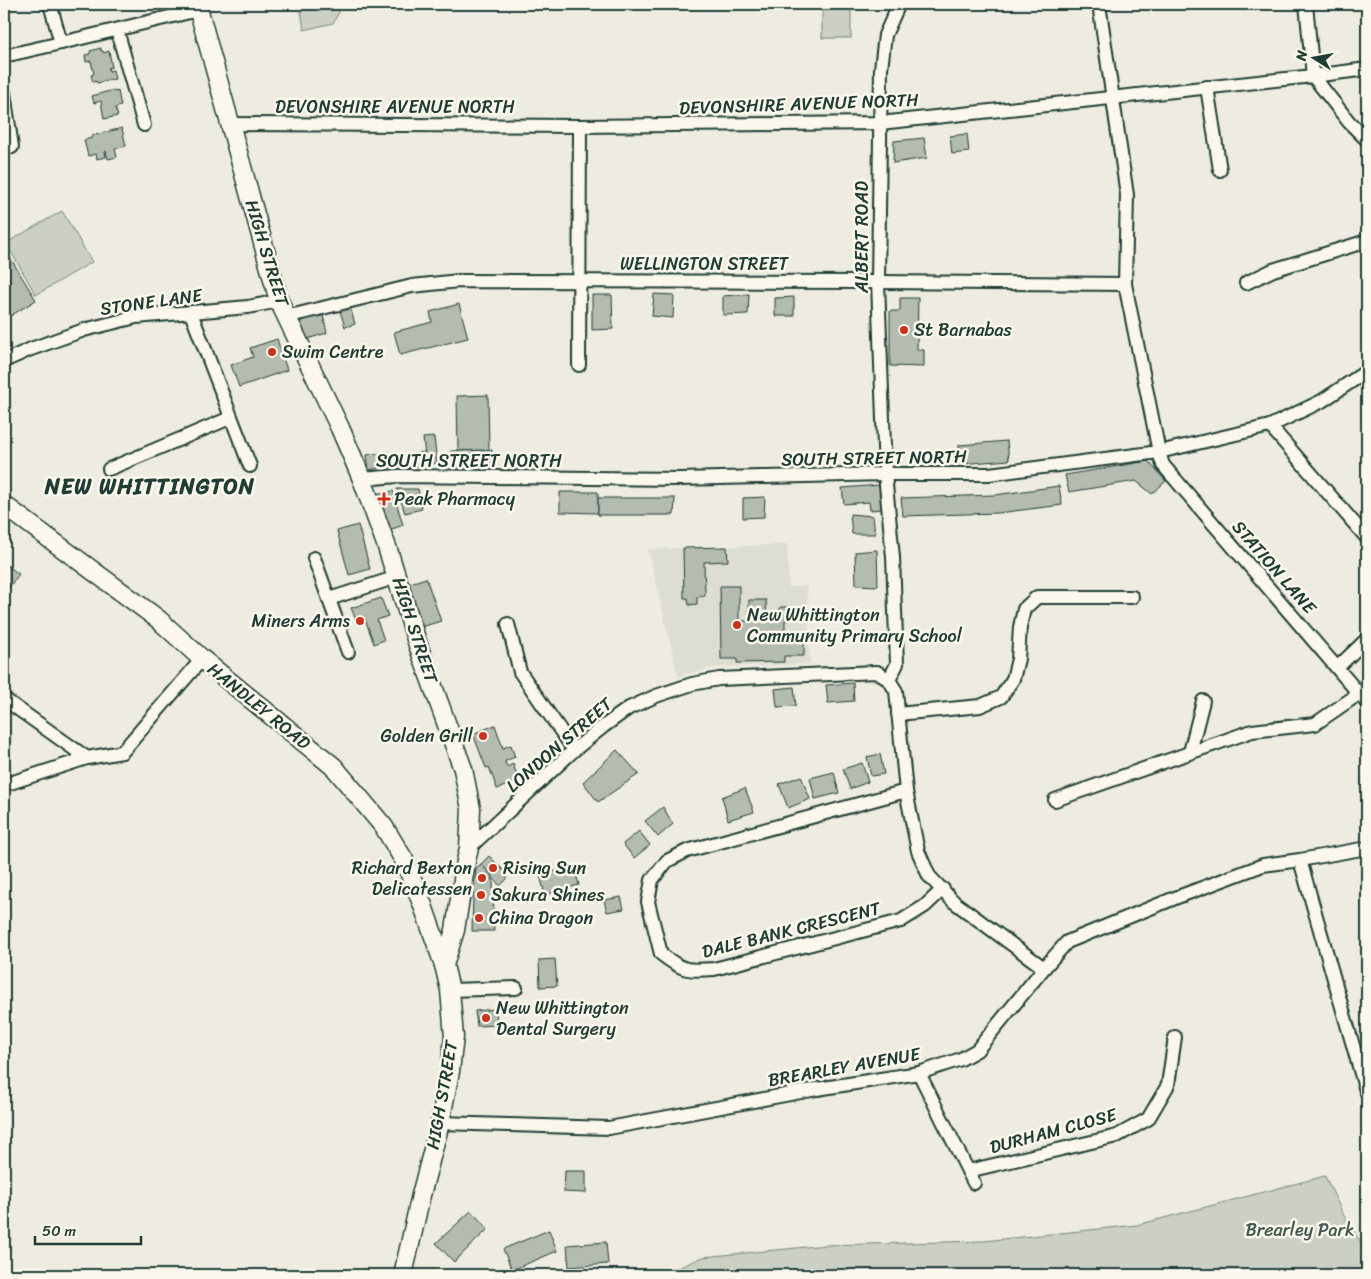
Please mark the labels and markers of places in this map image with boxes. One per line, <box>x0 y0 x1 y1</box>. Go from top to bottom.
place label: St Barnabas <box>914 314 1013 346</box>
marker: St Barnabas <box>898 324 910 336</box>
place label: Swim Centre <box>282 336 384 368</box>
marker: Swim Centre <box>266 346 278 358</box>
place label: Peak Pharmacy <box>394 483 516 515</box>
marker: Peak Pharmacy <box>378 493 390 505</box>
place label: New Whittington Community Primary School <box>747 599 963 652</box>
place label: Miners Arms <box>252 605 351 637</box>
marker: Miners Arms <box>354 615 366 627</box>
marker: New Whittington Community Primary School <box>731 619 743 631</box>
place label: Golden Grill <box>380 720 474 752</box>
marker: Golden Grill <box>477 730 489 742</box>
place label: Richard Bexton Delicatessen <box>352 852 472 905</box>
place label: Rising Sun <box>503 852 587 884</box>
marker: Rising Sun <box>487 862 499 874</box>
marker: Richard Bexton Delicatessen <box>476 872 488 884</box>
place label: Sakura Shines <box>491 879 605 911</box>
marker: Sakura Shines <box>475 889 487 901</box>
place label: China Dragon <box>489 902 593 934</box>
marker: China Dragon <box>473 912 485 924</box>
place label: New Whittington Dental Surgery <box>496 992 629 1045</box>
marker: New Whittington Dental Surgery <box>480 1012 492 1024</box>

